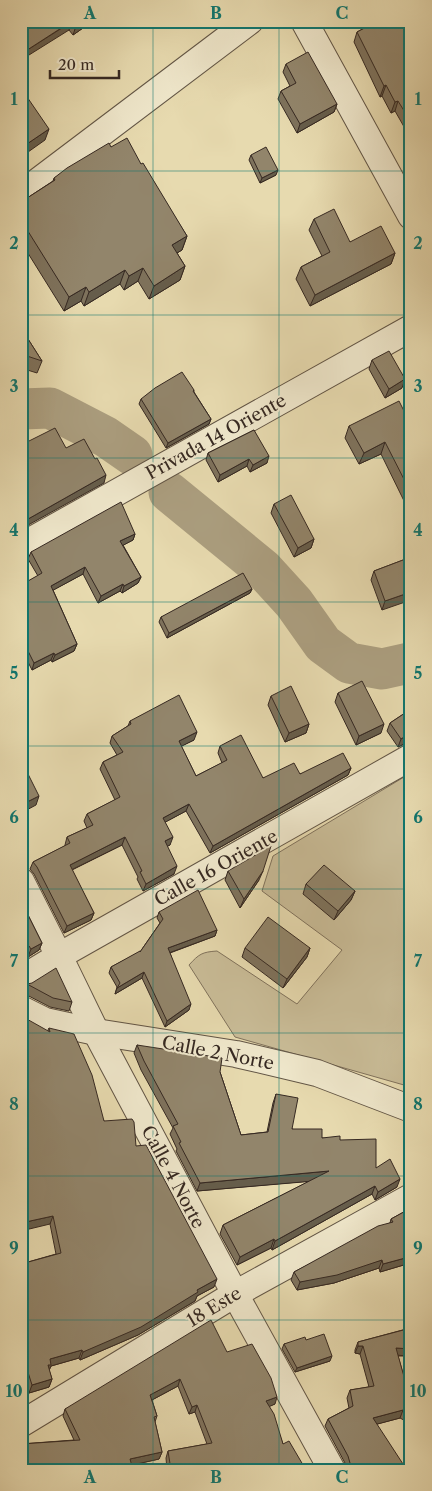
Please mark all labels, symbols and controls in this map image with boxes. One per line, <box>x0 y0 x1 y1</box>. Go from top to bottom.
text: A <box>83 3 97 23</box>
text: B <box>210 3 222 23</box>
text: C <box>336 3 348 23</box>
scale bar <box>50 48 119 80</box>
text: 20 m <box>58 55 94 74</box>
text: 1 <box>10 89 18 109</box>
text: 1 <box>414 89 422 109</box>
text: 2 <box>9 233 19 253</box>
text: 2 <box>413 233 423 253</box>
text: 3 <box>9 376 19 396</box>
text: 3 <box>413 376 423 396</box>
street label: Privada 14 Oriente <box>142 389 290 485</box>
text: 4 <box>9 520 19 540</box>
text: 4 <box>413 520 423 540</box>
text: 5 <box>10 663 19 683</box>
text: 5 <box>414 663 423 683</box>
text: 6 <box>9 807 19 827</box>
text: 6 <box>413 807 423 827</box>
street label: Calle 16 Oriente <box>150 825 282 911</box>
text: 7 <box>10 951 19 971</box>
text: 7 <box>414 951 423 971</box>
street label: Calle 2 Norte <box>160 1031 276 1075</box>
text: 8 <box>9 1094 19 1114</box>
text: 8 <box>413 1094 423 1114</box>
street label: Calle 4 Norte <box>137 1122 209 1232</box>
text: 9 <box>9 1238 19 1258</box>
text: 9 <box>413 1238 423 1258</box>
street label: 18 Este <box>183 1282 245 1332</box>
text: 10 <box>5 1381 23 1401</box>
text: 10 <box>409 1381 427 1401</box>
text: A <box>83 1467 97 1487</box>
text: B <box>210 1467 222 1487</box>
text: C <box>336 1467 348 1487</box>

